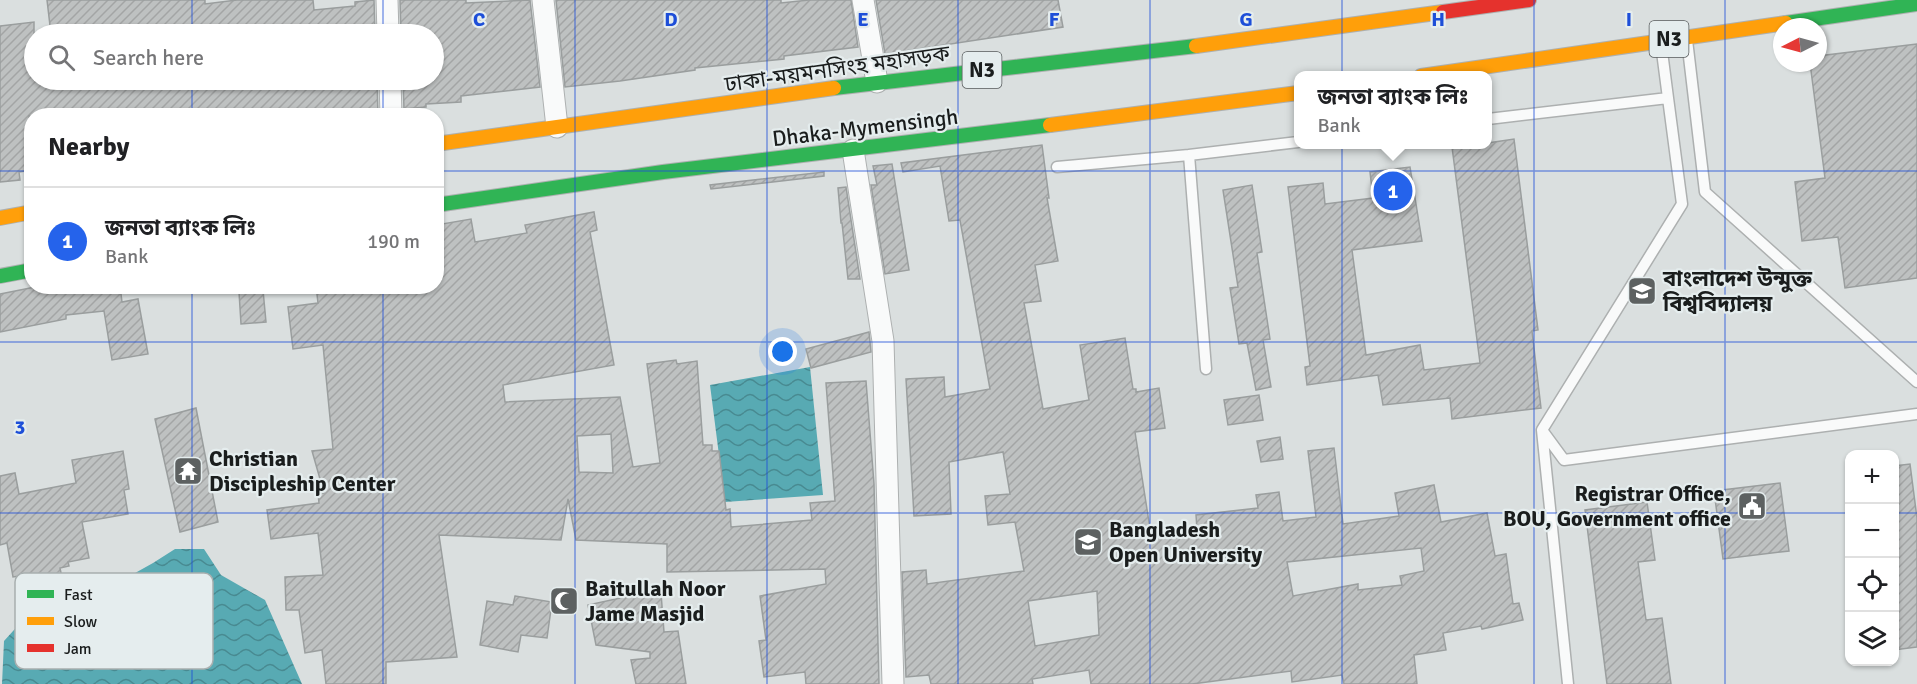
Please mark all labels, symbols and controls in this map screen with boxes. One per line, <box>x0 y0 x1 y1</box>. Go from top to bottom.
text: C <box>473 7 485 32</box>
text: D <box>664 7 678 32</box>
text: E <box>857 7 869 32</box>
text: F <box>1049 7 1060 32</box>
text: G <box>1239 7 1253 32</box>
text: H <box>1431 7 1445 32</box>
text: I <box>1626 7 1632 32</box>
north arrow <box>1773 18 1827 72</box>
road number: N3 <box>1650 21 1688 57</box>
search box <box>24 24 444 90</box>
street label: ঢাকা-ময়মনসিংহ মহাসড়ক <box>722 39 952 98</box>
icon: search <box>45 41 78 74</box>
text: Search here <box>93 44 204 71</box>
road number: N3 <box>962 52 1002 88</box>
popup <box>1294 71 1492 149</box>
text: জনতা ব্যাংক লিঃ <box>1317 83 1469 110</box>
street label: Dhaka-Mymensingh <box>771 103 960 152</box>
text: Bank <box>1317 113 1361 138</box>
text: Nearby <box>48 131 129 163</box>
pin: 1 <box>1374 168 1412 213</box>
text: জনতা ব্যাংক লিঃ <box>105 214 256 241</box>
text: 1 <box>62 229 73 254</box>
text: 190 m <box>367 229 420 254</box>
text: Bank <box>105 244 148 269</box>
place label: বাংলাদেশ উন্মুক্ত বিশ্ববিদ্যালয় <box>1662 265 1813 317</box>
school or university icon: বাংলাদেশ উন্মুক্ত বিশ্ববিদ্যালয় <box>1626 275 1658 307</box>
your location <box>768 337 797 366</box>
text: 3 <box>15 415 25 440</box>
place label: Christian Discipleship Center <box>209 445 396 497</box>
map controls <box>1845 450 1899 666</box>
button: + <box>1845 450 1899 504</box>
temple icon: Christian Discipleship Center <box>172 455 204 487</box>
place label: Registrar Office, BOU, Government office <box>1503 480 1731 532</box>
public building icon: Registrar Office, BOU, Government office <box>1736 490 1768 522</box>
button: − <box>1845 504 1899 558</box>
place label: Bangladesh Open University <box>1109 516 1262 568</box>
school or university icon: Bangladesh Open University <box>1072 526 1104 558</box>
button: locate <box>1845 558 1899 612</box>
legend <box>15 573 213 669</box>
place label: Baitullah Noor Jame Masjid <box>585 575 726 627</box>
text: Fast <box>64 585 93 605</box>
mosque icon: Baitullah Noor Jame Masjid <box>548 585 580 617</box>
text: Slow <box>64 612 98 632</box>
button: layers <box>1845 612 1899 666</box>
text: Jam <box>64 639 92 659</box>

